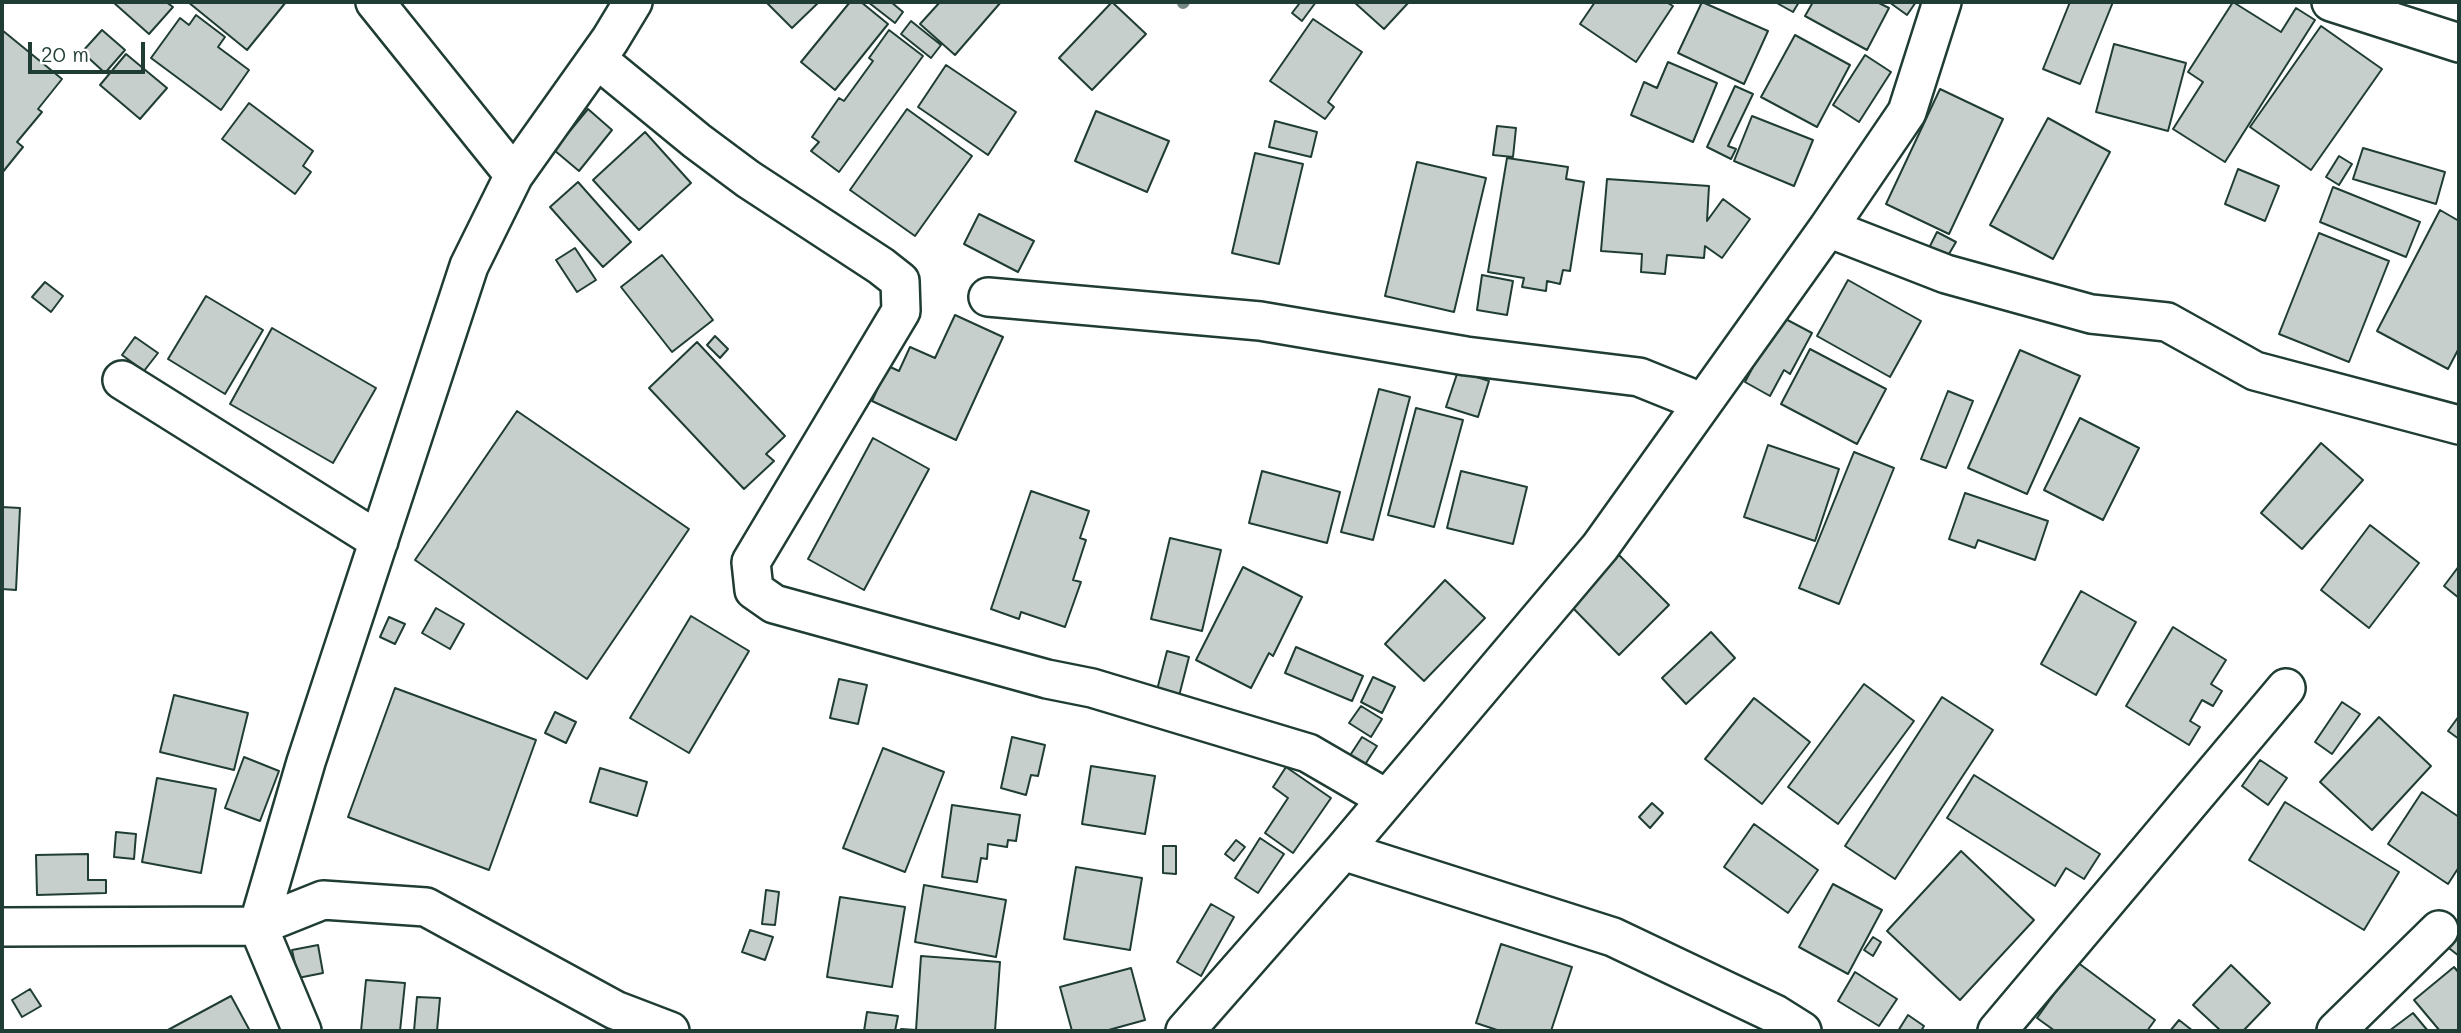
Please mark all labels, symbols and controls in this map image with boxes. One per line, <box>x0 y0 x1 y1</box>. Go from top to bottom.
scale bar <box>32 28 149 72</box>
text: 20 m <box>41 40 89 67</box>

